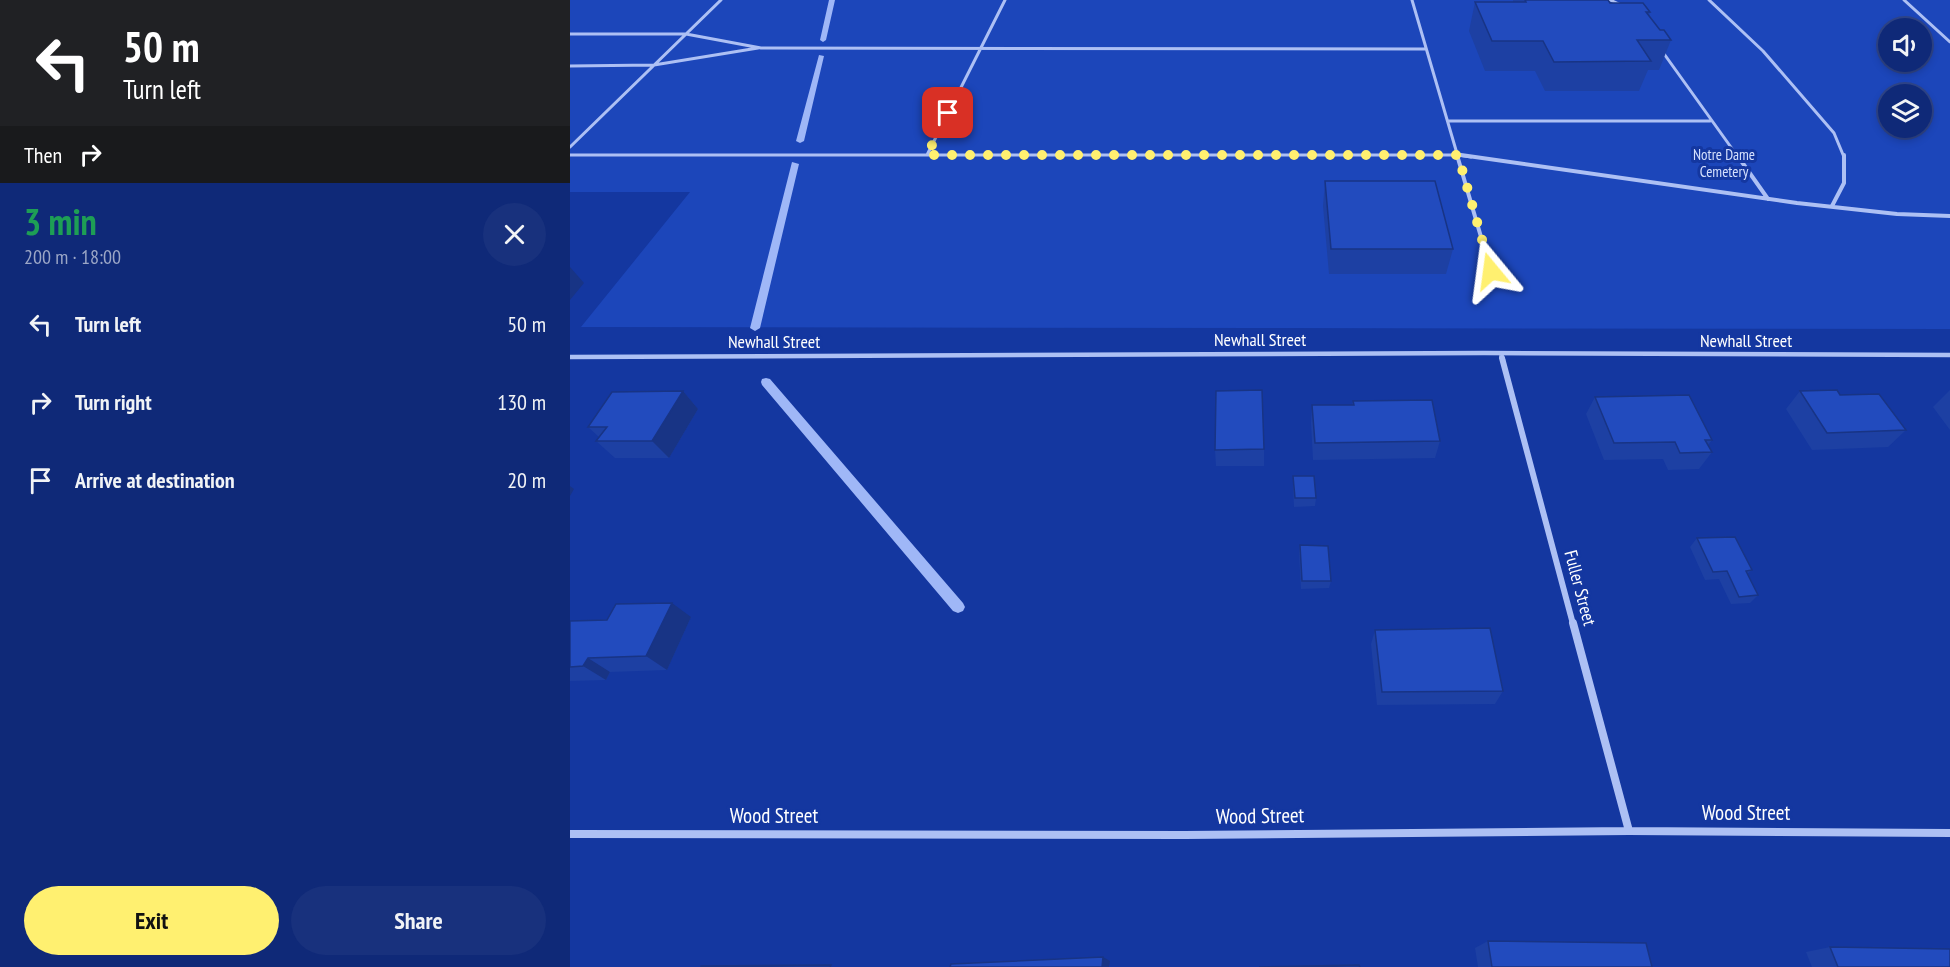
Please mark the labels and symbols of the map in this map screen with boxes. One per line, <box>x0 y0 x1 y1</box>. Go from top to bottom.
pin <box>922 87 973 138</box>
park label: Notre Dame Cemetery <box>1693 145 1755 181</box>
position arrow <box>1459 239 1523 303</box>
street label: Newhall Street <box>1214 328 1306 351</box>
street label: Newhall Street <box>1700 329 1792 352</box>
street label: Newhall Street <box>728 330 820 353</box>
street label: Fuller Street <box>1559 548 1602 628</box>
street label: Wood Street <box>1702 799 1790 826</box>
street label: Wood Street <box>1216 801 1305 830</box>
street label: Wood Street <box>730 802 818 829</box>

